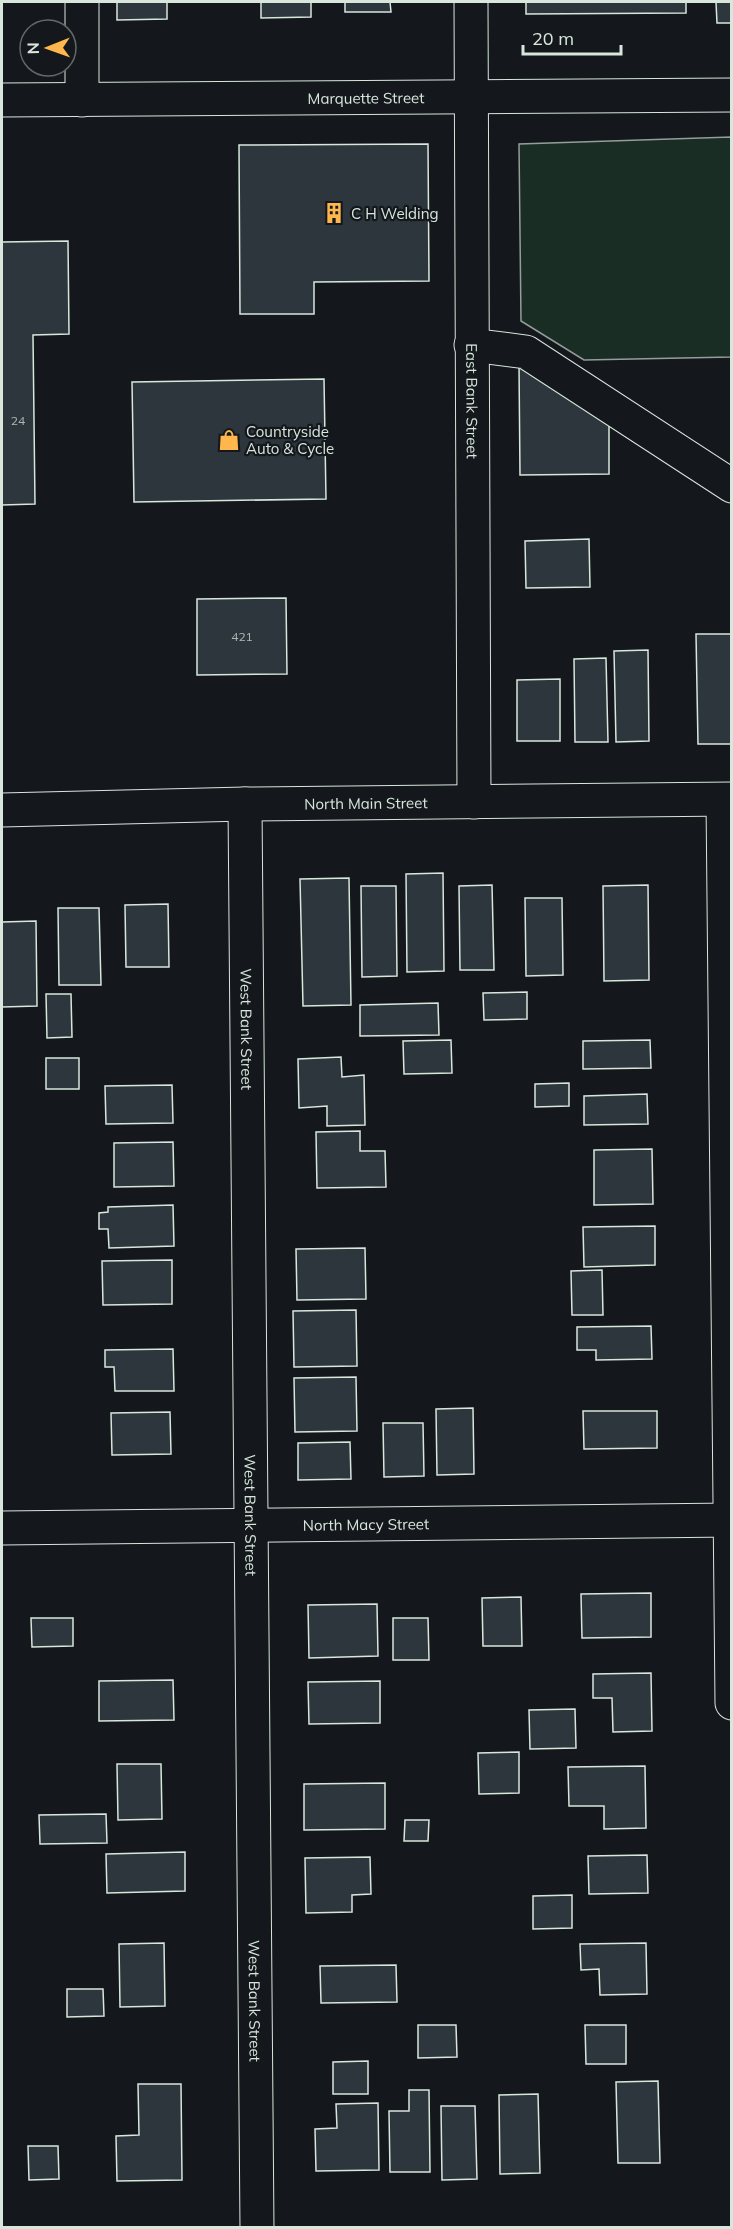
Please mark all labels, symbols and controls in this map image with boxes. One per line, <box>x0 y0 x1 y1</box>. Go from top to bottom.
north arrow <box>18 18 78 78</box>
scale bar <box>523 18 620 56</box>
text: 20 m <box>532 27 574 50</box>
text: N <box>23 42 43 54</box>
street label: Marquette Street <box>307 88 425 107</box>
building icon: C H Welding <box>322 201 346 225</box>
place label: C H Welding <box>351 204 439 223</box>
street label: East Bank Street <box>463 343 482 459</box>
house number: 24 <box>11 413 25 428</box>
place label: Countryside Auto & Cycle <box>246 422 334 458</box>
shop icon: Countryside Auto & Cycle <box>217 428 241 452</box>
house number: 421 <box>231 629 253 644</box>
street label: North Main Street <box>304 793 428 813</box>
street label: West Bank Street <box>237 968 257 1090</box>
street label: West Bank Street <box>241 1454 261 1576</box>
street label: North Macy Street <box>303 1514 429 1534</box>
street label: West Bank Street <box>245 1940 265 2062</box>

